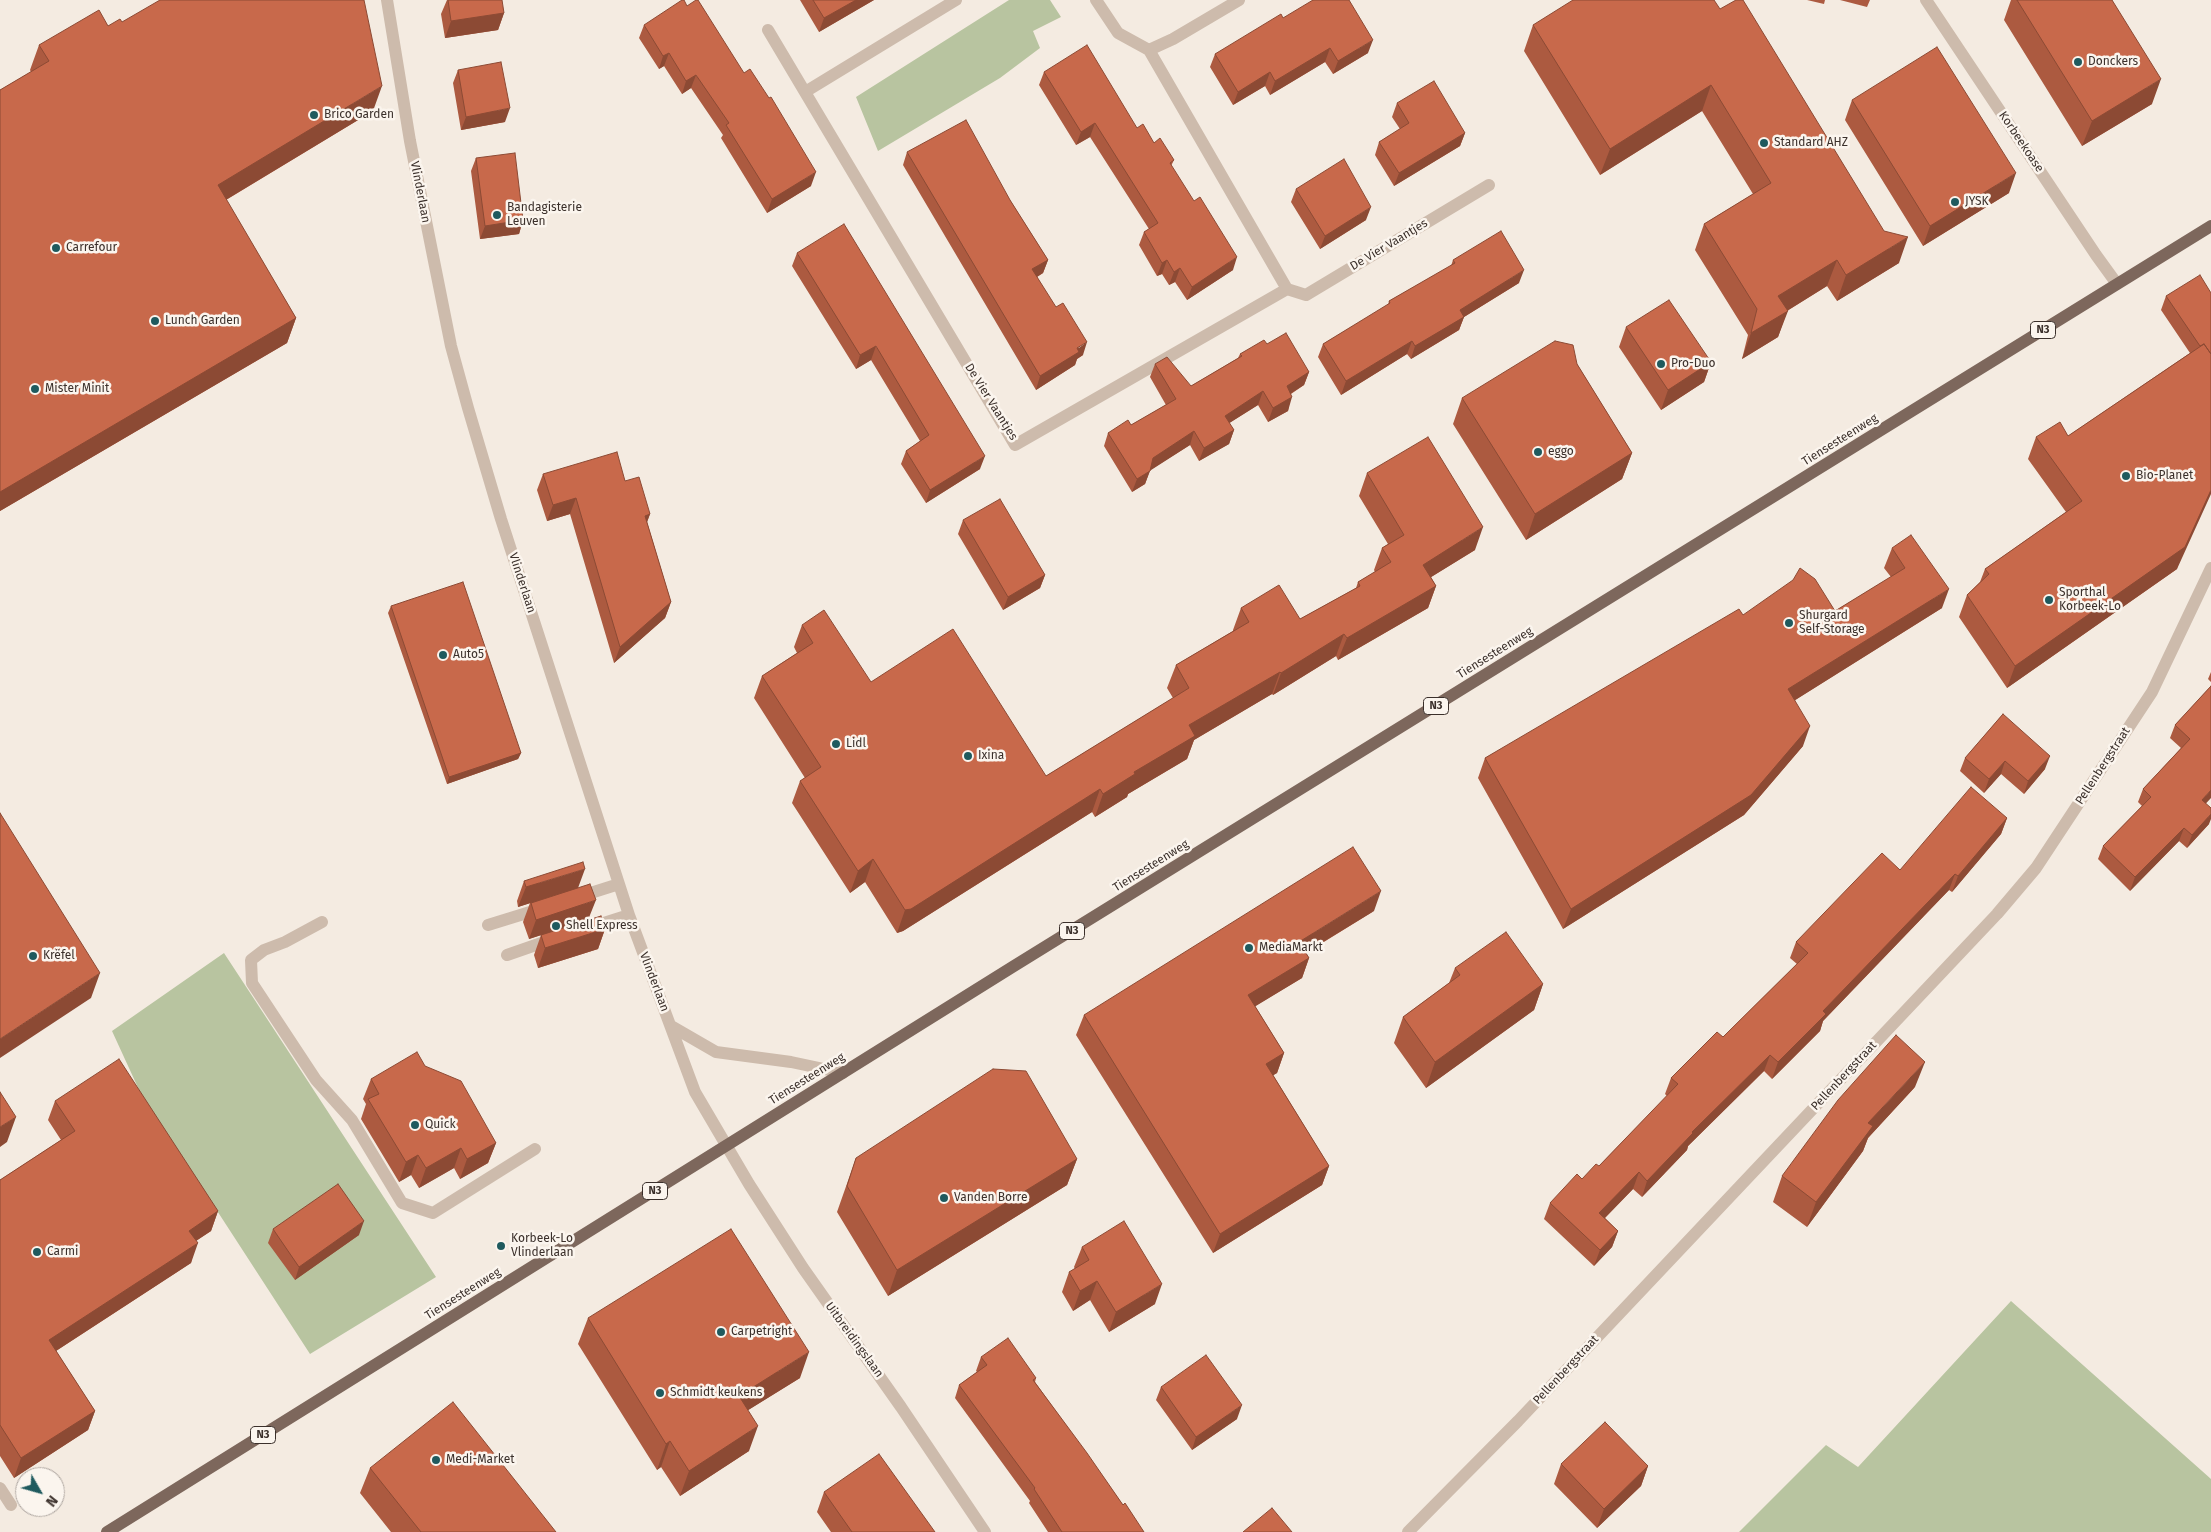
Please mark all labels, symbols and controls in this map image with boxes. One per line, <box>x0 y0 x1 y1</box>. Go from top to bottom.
place label: Donckers <box>2088 55 2138 69</box>
marker: Donckers <box>2072 56 2084 68</box>
place label: Brico Garden <box>324 108 394 122</box>
marker: Brico Garden <box>308 109 320 121</box>
street label: Korbeekoase <box>1995 109 2047 175</box>
place label: Standard AHZ <box>1774 136 1848 150</box>
marker: Standard AHZ <box>1758 137 1770 149</box>
street label: Vlinderlaan <box>407 160 433 224</box>
place label: JYSK <box>1965 195 1989 209</box>
marker: JYSK <box>1949 196 1961 208</box>
place label: Bandagisterie Leuven <box>507 201 582 229</box>
marker: Bandagisterie Leuven <box>491 209 503 221</box>
street label: De Vier Vaantjes <box>1348 216 1430 274</box>
place label: Carrefour <box>66 241 117 255</box>
marker: Carrefour <box>50 242 62 254</box>
place label: Lunch Garden <box>165 314 240 328</box>
marker: Lunch Garden <box>149 315 161 327</box>
road number: N3 <box>2030 322 2056 338</box>
place label: Pro-Duo <box>1671 357 1716 371</box>
marker: Pro-Duo <box>1655 358 1667 370</box>
street label: De Vier Vaantjes <box>962 361 1020 443</box>
place label: Mister Minit <box>45 382 109 396</box>
marker: Mister Minit <box>29 383 41 395</box>
street label: Tiensesteenweg <box>1799 411 1881 469</box>
place label: eggo <box>1548 445 1574 459</box>
marker: eggo <box>1532 446 1544 458</box>
place label: Bio-Planet <box>2136 469 2193 483</box>
marker: Bio-Planet <box>2120 470 2132 482</box>
street label: Vlinderlaan <box>506 551 538 615</box>
place label: Sporthal Korbeek-Lo <box>2059 586 2121 614</box>
marker: Sporthal Korbeek-Lo <box>2043 594 2055 606</box>
place label: Shurgard Self-Storage <box>1799 609 1865 637</box>
marker: Shurgard Self-Storage <box>1783 617 1795 629</box>
street label: Tiensesteenweg <box>1454 624 1536 682</box>
place label: Auto5 <box>453 648 484 662</box>
marker: Auto5 <box>437 649 449 661</box>
road number: N3 <box>1424 698 1448 714</box>
street label: Pellenbergstraat <box>2073 725 2133 807</box>
place label: Lidl <box>846 737 866 751</box>
marker: Lidl <box>830 738 842 750</box>
place label: Ixina <box>978 749 1004 763</box>
marker: Ixina <box>962 750 974 762</box>
street label: Tiensesteenweg <box>1110 837 1192 895</box>
place label: Shell Express <box>566 919 638 933</box>
marker: Shell Express <box>550 920 562 932</box>
road number: N3 <box>1060 922 1084 939</box>
place label: MediaMarkt <box>1259 941 1323 955</box>
marker: MediaMarkt <box>1243 942 1255 954</box>
place label: Krëfel <box>43 949 75 963</box>
marker: Krëfel <box>27 950 39 962</box>
street label: Vlinderlaan <box>636 950 672 1014</box>
street label: Pellenbergstraat <box>1808 1038 1880 1114</box>
street label: Tiensesteenweg <box>766 1050 848 1108</box>
place label: Quick <box>425 1118 456 1132</box>
marker: Quick <box>409 1119 421 1131</box>
road number: N3 <box>642 1182 668 1200</box>
place label: Vanden Borre <box>954 1191 1027 1205</box>
marker: Vanden Borre <box>938 1192 950 1204</box>
place label: Korbeek-Lo Vlinderlaan <box>511 1232 573 1260</box>
marker: Korbeek-Lo Vlinderlaan <box>495 1240 507 1252</box>
place label: Carmi <box>47 1245 78 1259</box>
marker: Carmi <box>31 1246 43 1258</box>
street label: Tiensesteenweg <box>422 1265 504 1323</box>
street label: Uitbreidingslaan <box>822 1299 886 1381</box>
place label: Carpetright <box>731 1325 792 1339</box>
marker: Carpetright <box>715 1326 727 1338</box>
street label: Pellenbergstraat <box>1530 1332 1602 1408</box>
place label: Schmidt keukens <box>670 1386 762 1400</box>
marker: Schmidt keukens <box>654 1387 666 1399</box>
road number: N3 <box>250 1426 276 1444</box>
place label: Medi-Market <box>446 1453 515 1467</box>
marker: Medi-Market <box>430 1454 442 1466</box>
north arrow <box>15 1467 65 1517</box>
text: N <box>42 1492 61 1510</box>

